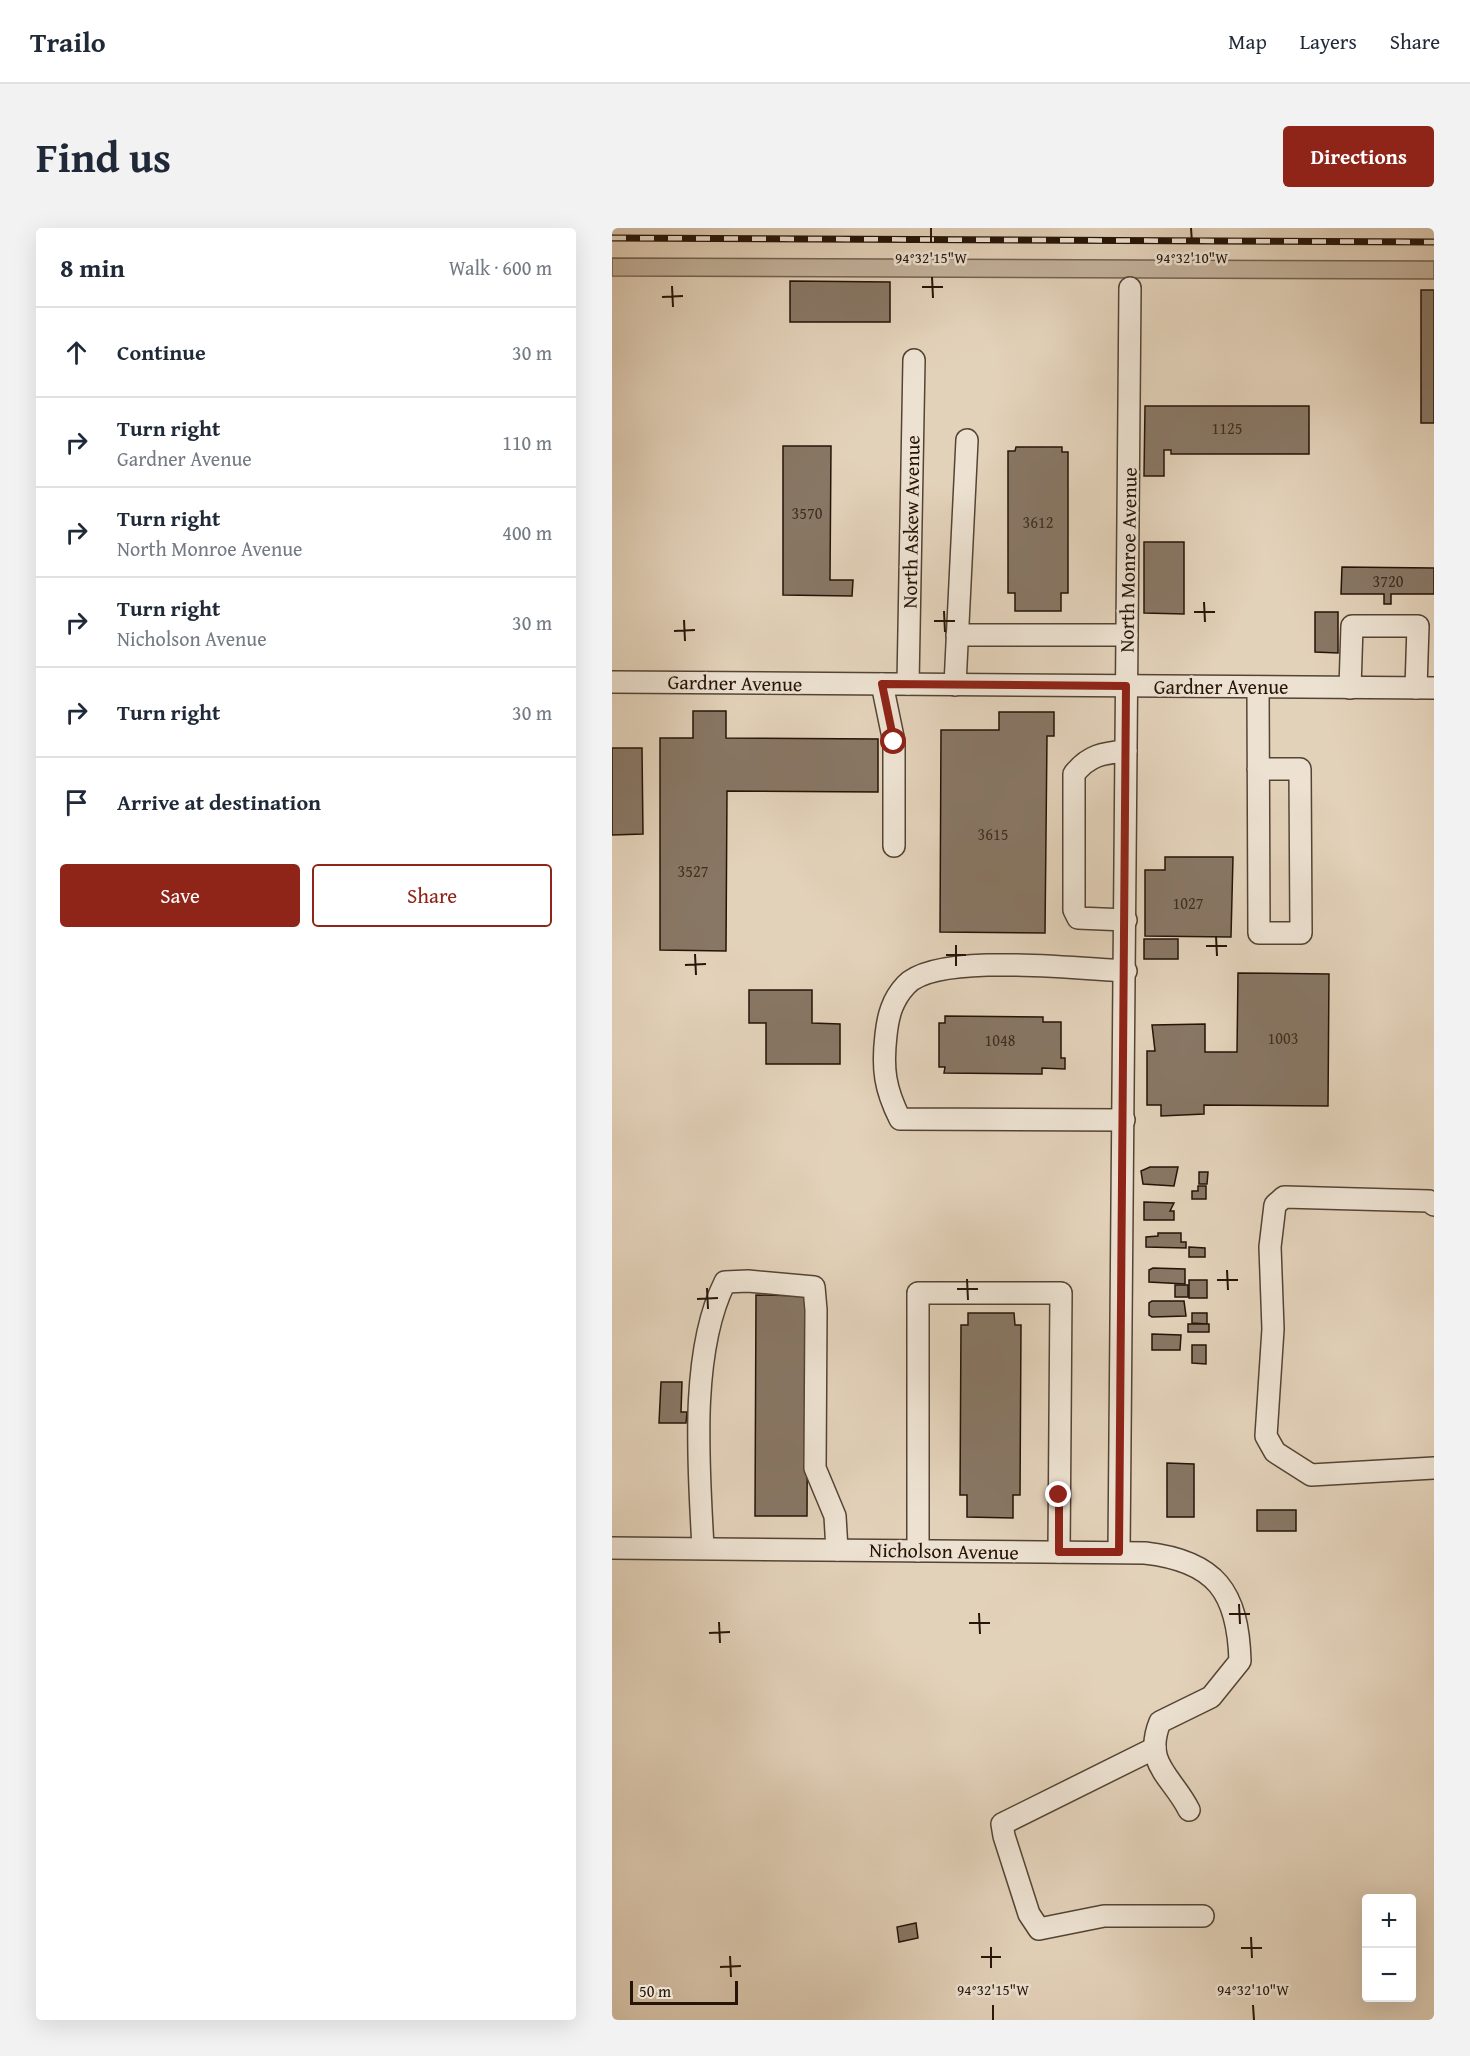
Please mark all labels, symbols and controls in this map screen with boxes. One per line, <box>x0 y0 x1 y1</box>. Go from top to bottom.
text: Trailo <box>30 21 106 62</box>
text: Map <box>1228 26 1267 57</box>
text: Layers <box>1300 26 1357 57</box>
text: Share <box>1390 26 1440 57</box>
text: Find us <box>36 126 171 187</box>
button: Directions <box>1283 126 1434 187</box>
text: 94°32'15"W <box>895 247 967 268</box>
text: 94°32'10"W <box>1156 247 1228 268</box>
text: 8 min <box>60 248 125 287</box>
text: Walk · 600 m <box>449 253 552 282</box>
icon: ahead <box>60 336 93 369</box>
text: Continue <box>117 336 206 368</box>
text: 30 m <box>512 338 552 367</box>
text: Turn right <box>117 412 220 444</box>
house number: 1125 <box>1212 416 1242 440</box>
icon: right <box>60 426 93 459</box>
text: 110 m <box>502 428 552 457</box>
street label: North Askew Avenue <box>894 435 927 609</box>
text: Gardner Avenue <box>117 444 252 473</box>
street label: North Monroe Avenue <box>1111 467 1144 653</box>
house number: 3570 <box>792 501 823 525</box>
text: Turn right <box>117 502 220 534</box>
house number: 3612 <box>1023 510 1053 534</box>
icon: right <box>60 516 93 549</box>
text: 400 m <box>502 518 552 547</box>
text: North Monroe Avenue <box>117 534 302 563</box>
house number: 3720 <box>1373 569 1404 593</box>
text: Turn right <box>117 592 220 624</box>
icon: right <box>60 606 93 639</box>
text: 30 m <box>512 608 552 637</box>
text: Nicholson Avenue <box>117 624 267 653</box>
street label: Gardner Avenue <box>667 667 803 698</box>
street label: Gardner Avenue <box>1154 672 1288 701</box>
icon: right <box>60 696 93 729</box>
text: Turn right <box>117 696 220 728</box>
text: 30 m <box>512 698 552 727</box>
route start <box>880 728 906 754</box>
icon: arrive <box>60 786 93 819</box>
text: Arrive at destination <box>117 786 321 818</box>
house number: 3615 <box>978 822 1008 846</box>
house number: 3527 <box>678 859 709 883</box>
button: Save <box>60 864 300 927</box>
button: Share <box>312 864 552 927</box>
house number: 1027 <box>1173 891 1204 915</box>
house number: 1003 <box>1268 1026 1298 1050</box>
house number: 1048 <box>985 1028 1016 1052</box>
route end <box>1045 1481 1071 1507</box>
street label: Nicholson Avenue <box>869 1535 1019 1566</box>
map controls <box>1362 1894 1416 2002</box>
button: + <box>1362 1894 1416 1948</box>
button: − <box>1362 1948 1416 2002</box>
scale bar <box>630 1978 738 2006</box>
text: 50 m <box>639 1979 671 2003</box>
text: 94°32'15"W <box>957 1979 1029 2000</box>
text: 94°32'10"W <box>1217 1979 1289 2000</box>

